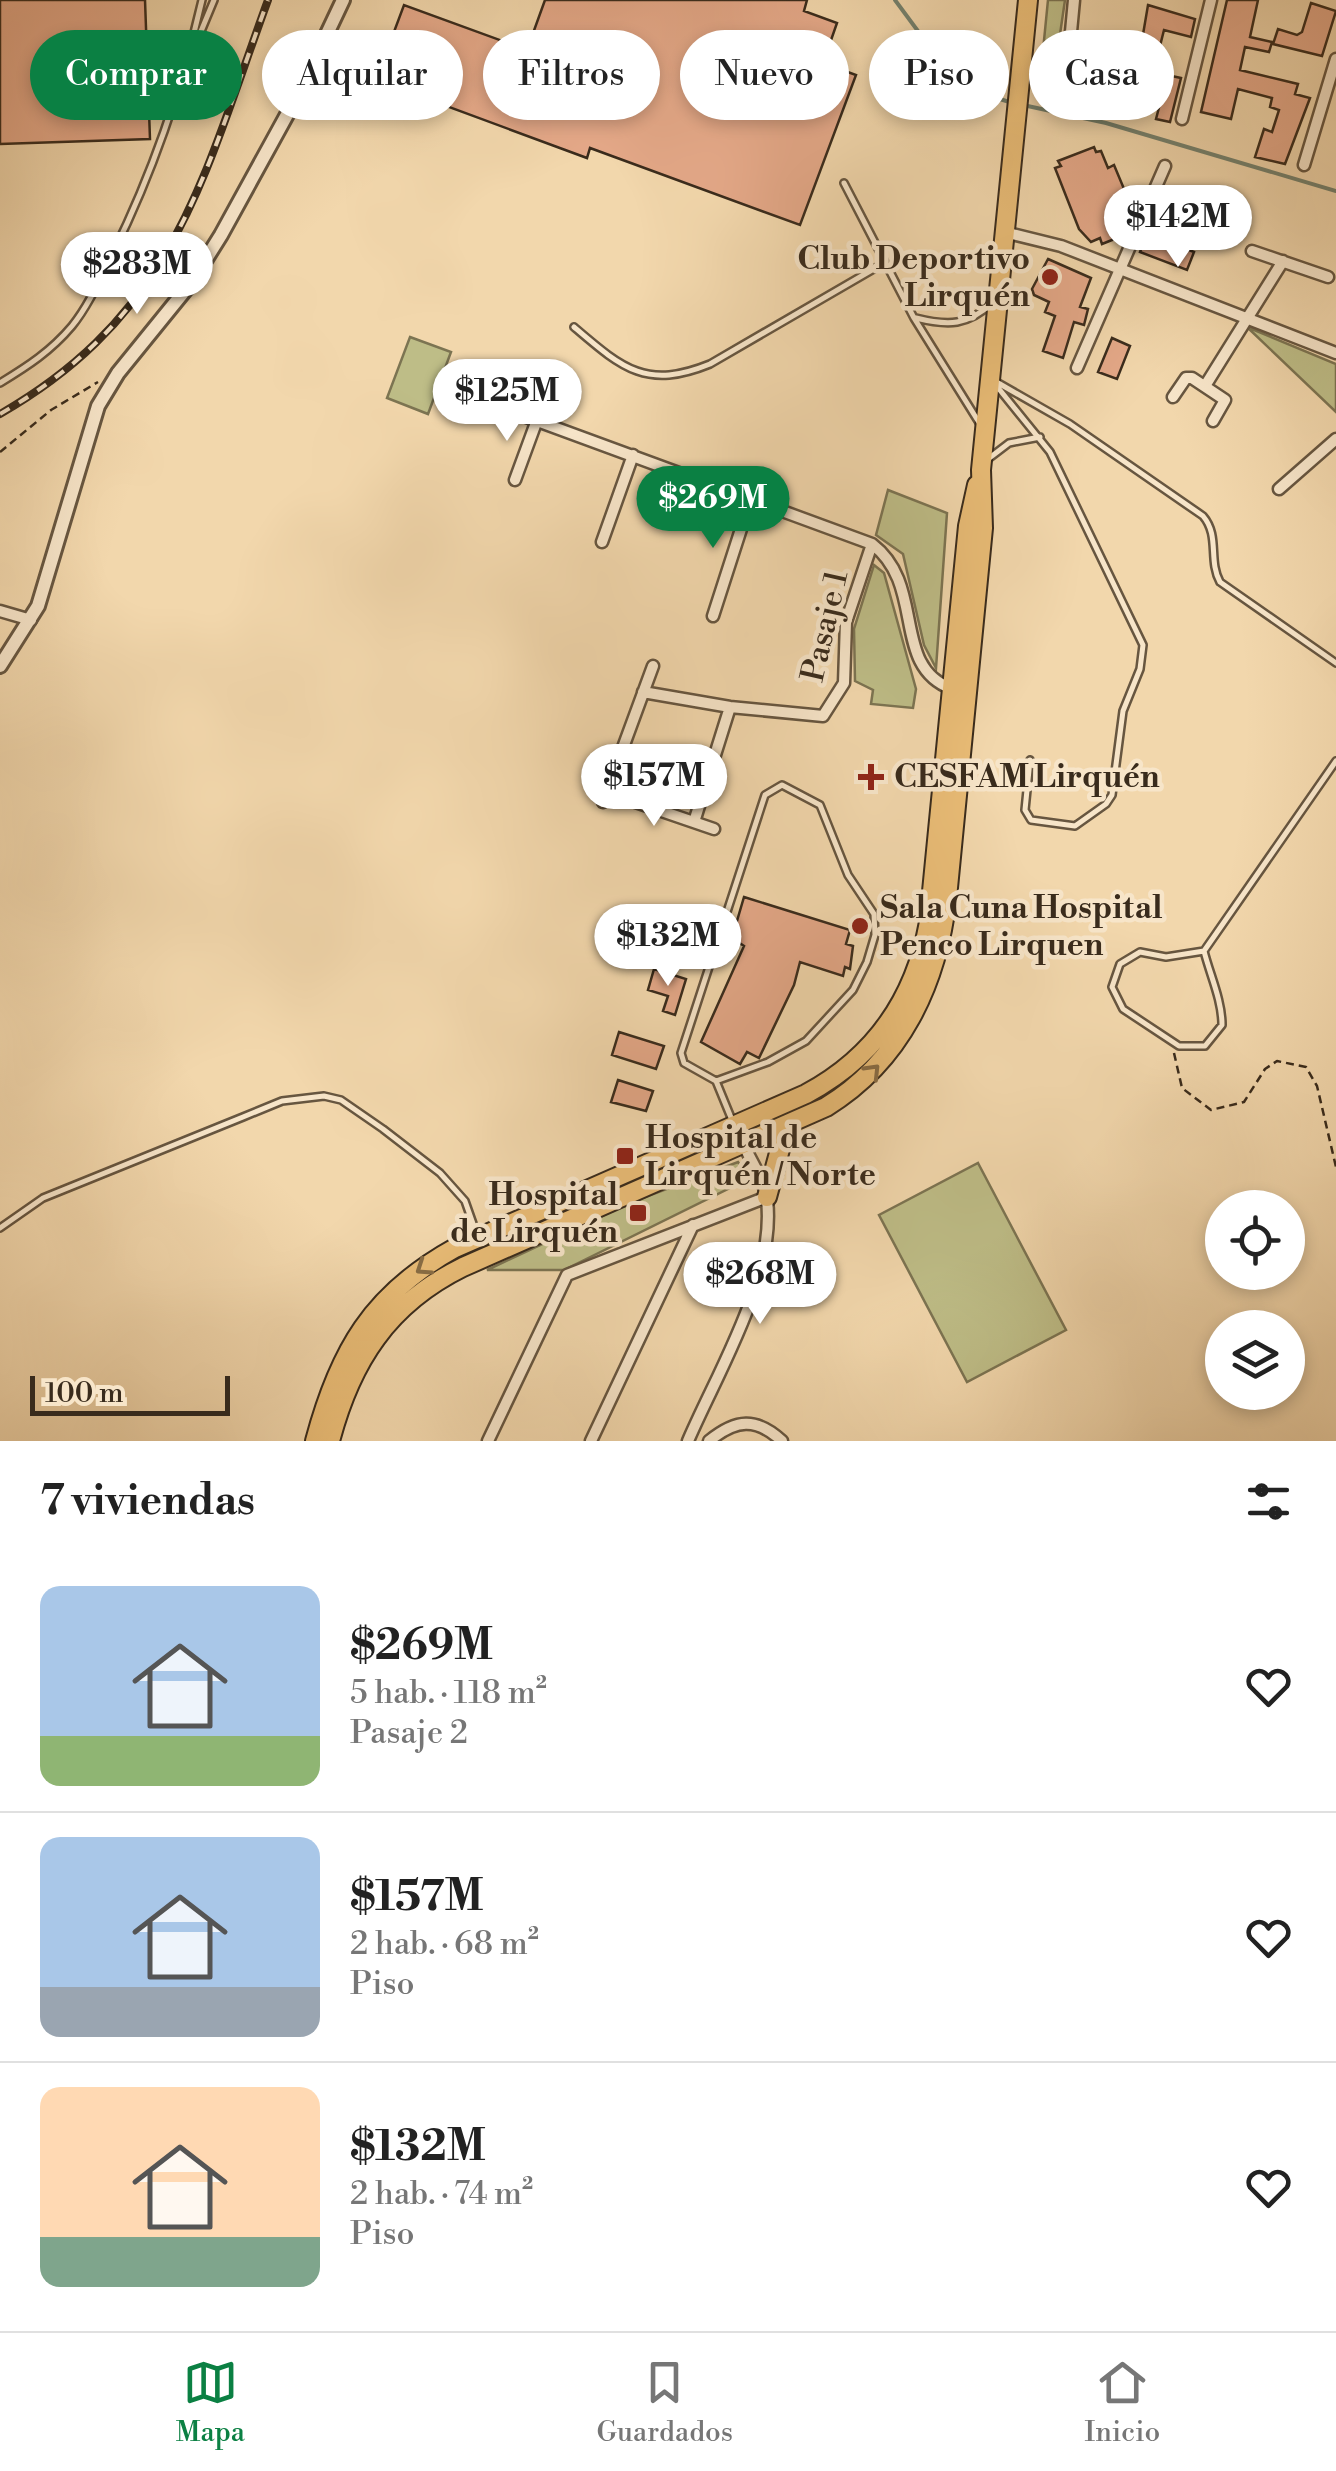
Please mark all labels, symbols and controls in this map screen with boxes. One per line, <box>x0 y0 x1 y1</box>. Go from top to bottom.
chip: Comprar <box>30 30 242 120</box>
chip: Alquilar <box>262 30 463 120</box>
chip: Filtros <box>483 30 660 120</box>
chip: Nuevo <box>680 30 849 120</box>
chip: Piso <box>869 30 1009 120</box>
chip: Casa <box>1029 30 1174 120</box>
pin: $142M <box>1108 185 1248 270</box>
text: $142M <box>1126 197 1230 237</box>
pin: $283M <box>67 232 207 317</box>
place label: Club Deportivo Lirquén <box>797 239 1030 316</box>
text: $283M <box>83 244 191 284</box>
marker: Club Deportivo Lirquén <box>1039 266 1061 288</box>
pin: $125M <box>437 359 577 444</box>
text: $125M <box>455 371 559 411</box>
pin: $269M <box>643 466 783 551</box>
text: $269M <box>659 478 768 518</box>
street label: Pasaje 1 <box>793 566 857 686</box>
pin: $157M <box>584 744 724 829</box>
text: $157M <box>603 756 705 796</box>
place label: CESFAM Lirquén <box>894 757 1160 797</box>
marker: CESFAM Lirquén <box>858 764 884 790</box>
place label: Sala Cuna Hospital Penco Lirquen <box>880 888 1163 965</box>
pin: $132M <box>598 904 738 989</box>
marker: Sala Cuna Hospital Penco Lirquen <box>849 915 871 937</box>
text: $132M <box>616 916 720 956</box>
one-way arrow <box>861 1064 879 1082</box>
place label: Hospital de Lirquén / Norte <box>645 1118 876 1195</box>
marker: Hospital de Lirquén / Norte <box>614 1145 636 1167</box>
place label: Hospital de Lirquén <box>450 1175 618 1252</box>
map controls <box>1205 1190 1305 1410</box>
button: locate <box>1205 1190 1305 1290</box>
marker: Hospital de Lirquén <box>627 1202 649 1224</box>
pin: $268M <box>690 1242 830 1327</box>
text: $268M <box>705 1254 815 1294</box>
one-way arrow <box>416 1255 434 1274</box>
button: layers <box>1205 1310 1305 1410</box>
scale bar <box>30 1371 230 1416</box>
text: 100 m <box>45 1376 124 1411</box>
icon: filters <box>1241 1474 1296 1529</box>
text: 7 viviendas <box>40 1475 255 1528</box>
text: $269M <box>350 1620 493 1673</box>
icon: home <box>120 1626 240 1746</box>
icon: heart <box>1241 1659 1296 1714</box>
text: 5 hab. · 118 m² <box>350 1673 547 1713</box>
text: Pasaje 2 <box>350 1713 468 1753</box>
text: $157M <box>350 1871 484 1924</box>
icon: home <box>120 1877 240 1997</box>
icon: heart <box>1241 1910 1296 1965</box>
text: 2 hab. · 68 m² <box>350 1924 539 1964</box>
text: Piso <box>350 1964 414 2004</box>
text: $132M <box>350 2121 486 2174</box>
icon: home <box>120 2127 240 2247</box>
icon: heart <box>1241 2160 1296 2215</box>
text: 2 hab. · 74 m² <box>350 2174 533 2214</box>
text: Piso <box>350 2214 414 2254</box>
tab: Mapa <box>176 2355 245 2450</box>
tab: Guardados <box>596 2355 733 2450</box>
tab: Inicio <box>1085 2355 1160 2450</box>

